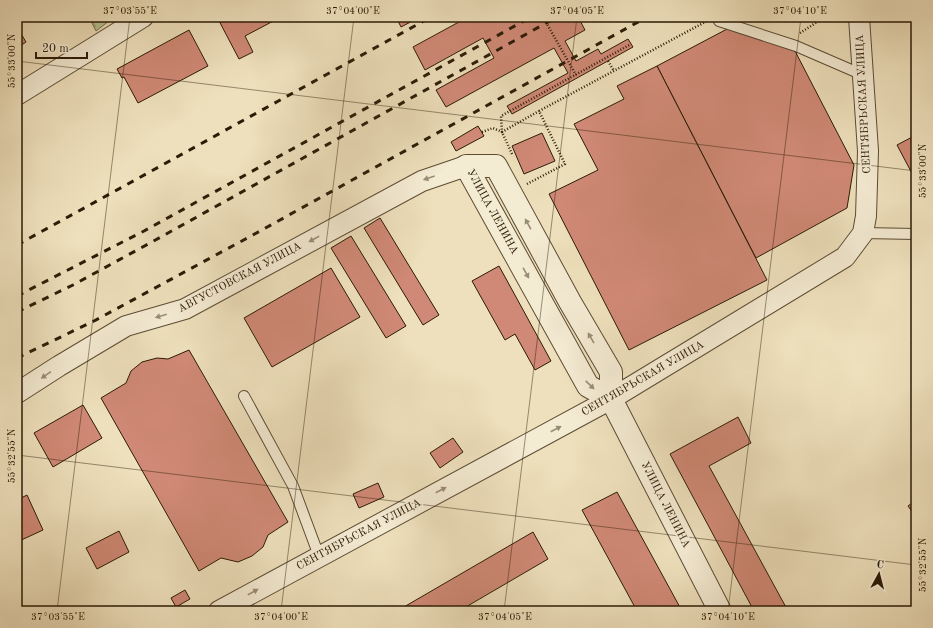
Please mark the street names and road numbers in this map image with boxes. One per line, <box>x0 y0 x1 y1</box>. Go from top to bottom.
street label: СЕНТЯБРЬСКАЯ УЛИЦА <box>855 34 873 174</box>
street label: УЛИЦА ЛЕНИНА <box>464 168 520 257</box>
street label: АВГУСТОВСКАЯ УЛИЦА <box>177 241 304 315</box>
street label: СЕНТЯБРЬСКАЯ УЛИЦА <box>580 339 707 419</box>
street label: УЛИЦА ЛЕНИНА <box>638 460 692 550</box>
street label: СЕНТЯБРЬСКАЯ УЛИЦА <box>295 497 424 573</box>

